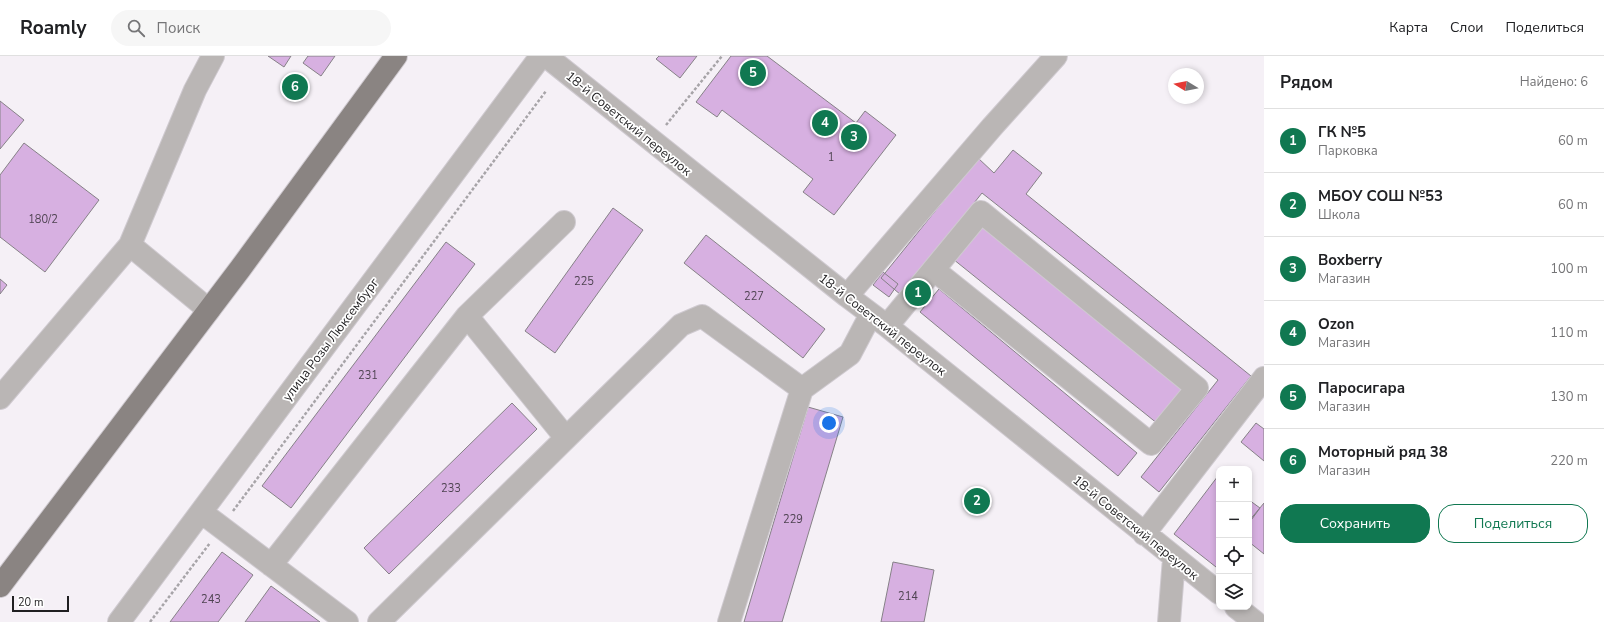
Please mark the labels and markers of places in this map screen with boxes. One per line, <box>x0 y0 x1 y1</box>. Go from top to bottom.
pin: 5 <box>740 58 766 88</box>
pin: 6 <box>282 72 308 102</box>
pin: 4 <box>812 108 838 138</box>
pin: 3 <box>841 122 867 152</box>
pin: 1 <box>905 278 931 308</box>
pin: 2 <box>964 486 990 516</box>

